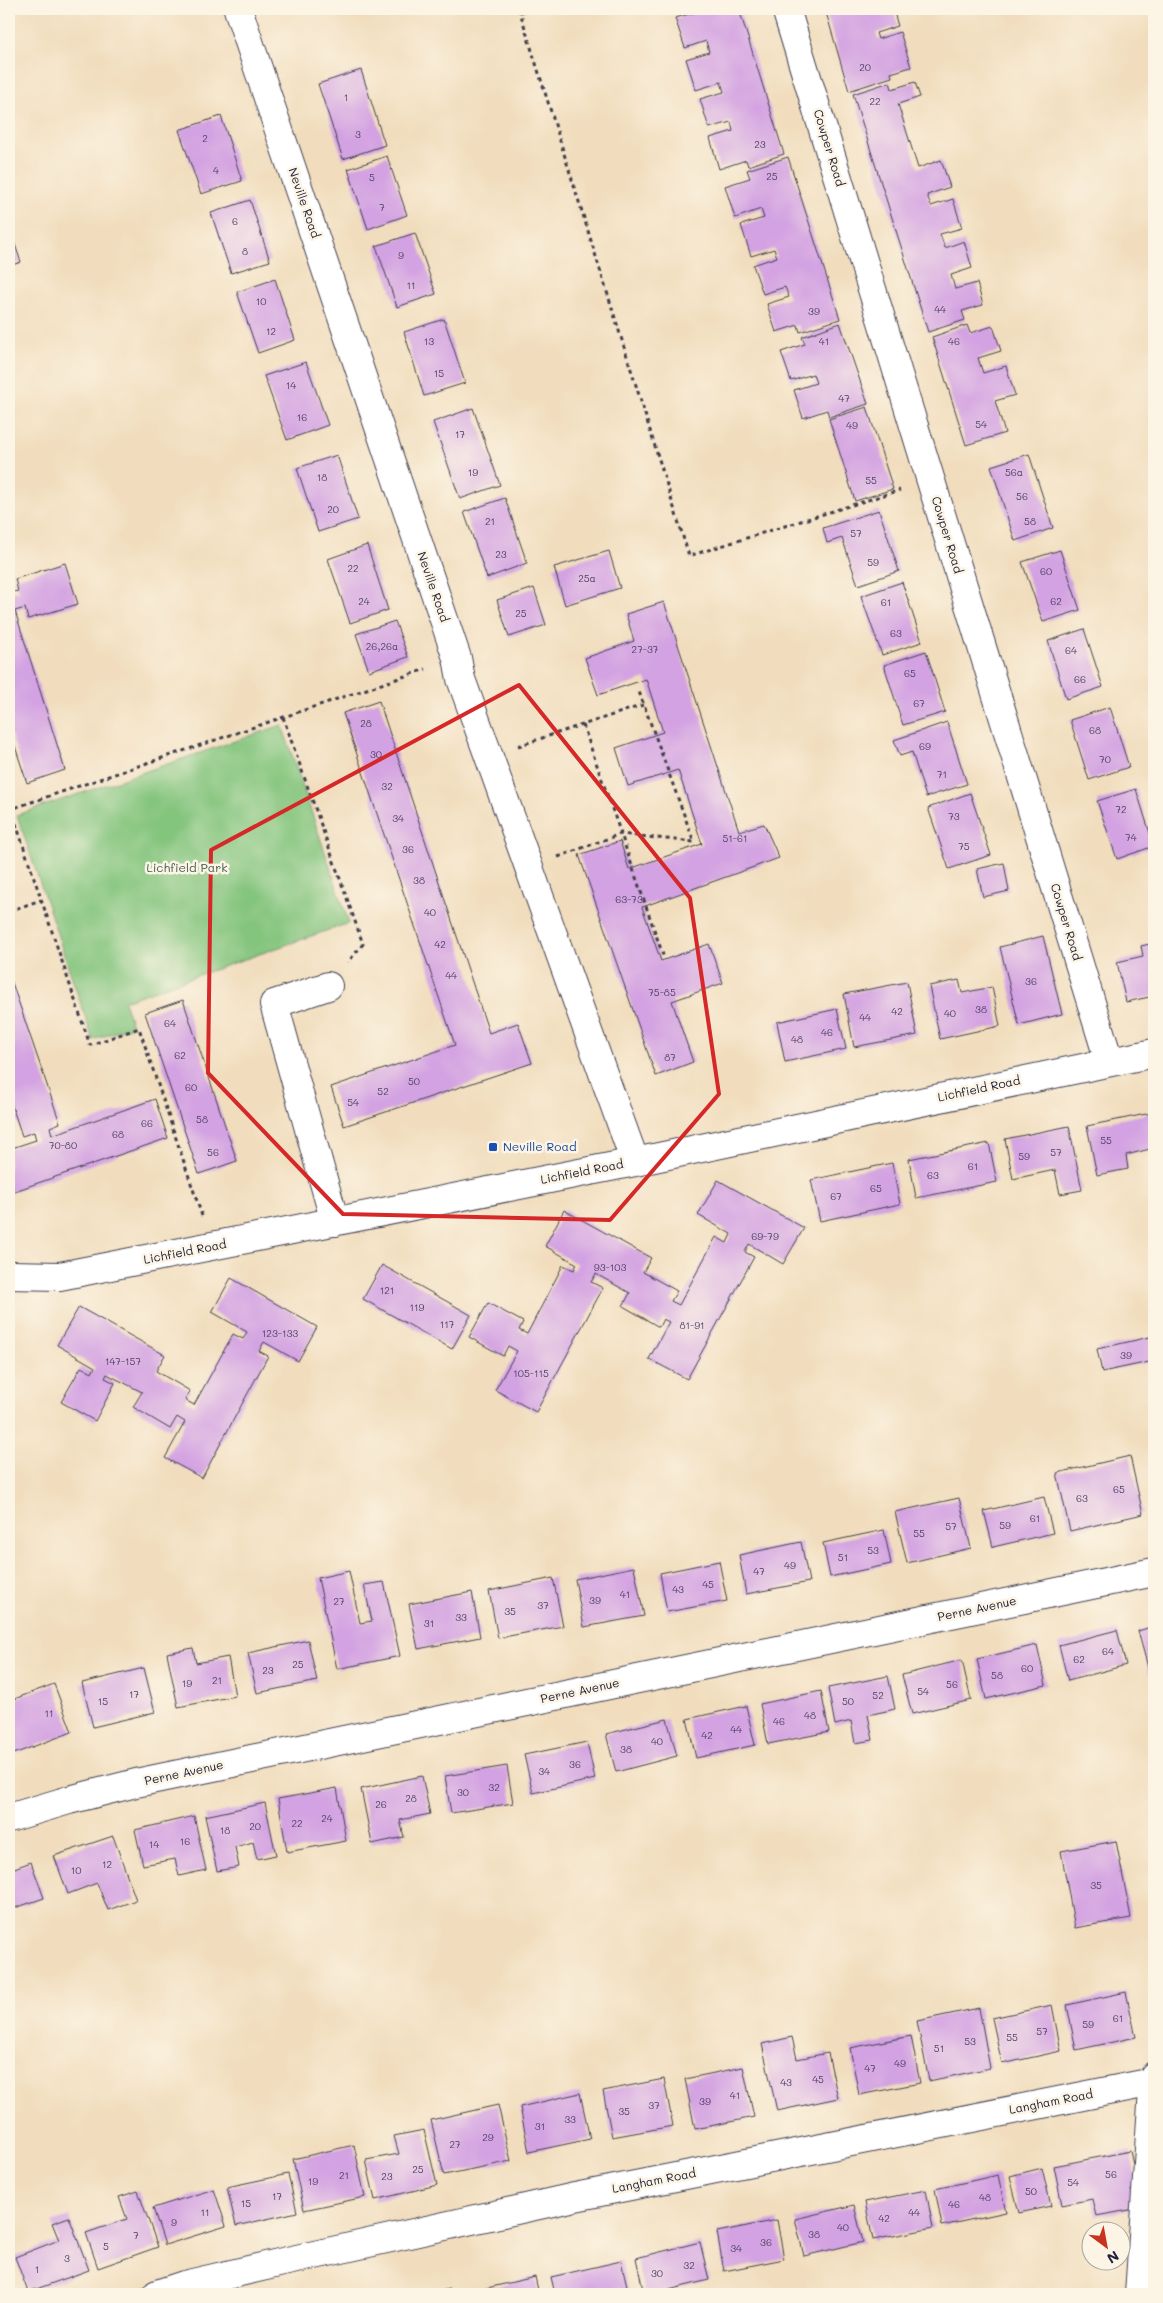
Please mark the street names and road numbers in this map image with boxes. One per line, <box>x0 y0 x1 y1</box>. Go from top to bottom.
street label: Cowper Road <box>811 107 849 188</box>
street label: Neville Road <box>285 165 325 240</box>
street label: Cowper Road <box>929 494 967 575</box>
street label: Neville Road <box>414 549 454 624</box>
street label: Cowper Road <box>1048 881 1086 962</box>
street label: Lichfield Road <box>936 1071 1022 1105</box>
street label: Lichfield Road <box>539 1155 625 1187</box>
street label: Lichfield Road <box>142 1235 228 1267</box>
street label: Perne Avenue <box>936 1592 1018 1624</box>
street label: Perne Avenue <box>539 1674 621 1706</box>
street label: Perne Avenue <box>143 1756 225 1788</box>
street label: Langham Road <box>1008 2085 1094 2117</box>
street label: Langham Road <box>611 2164 697 2196</box>

